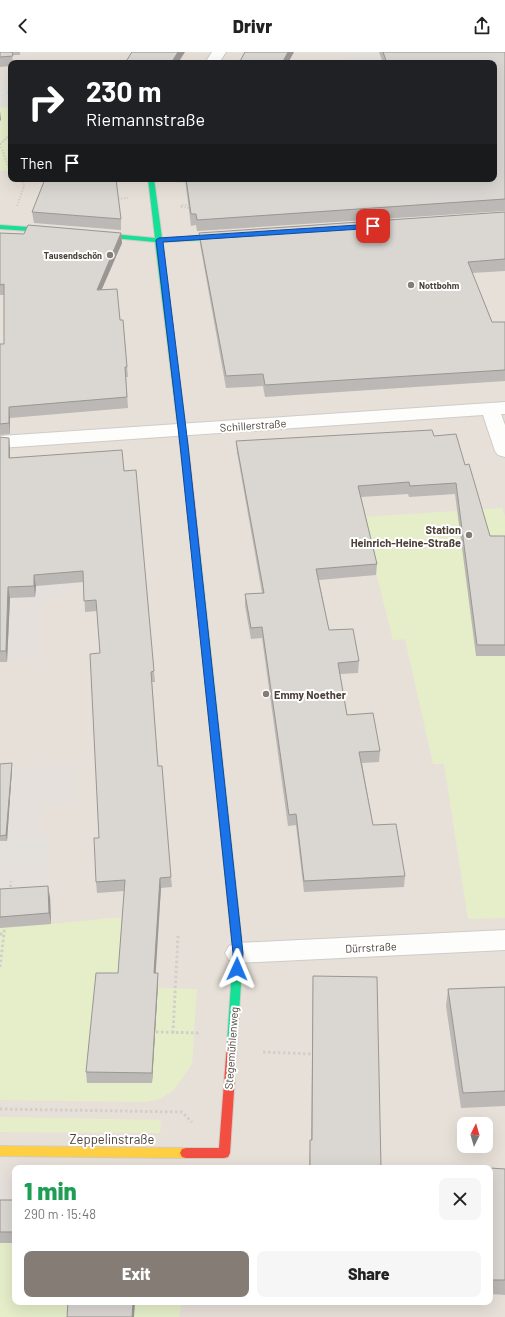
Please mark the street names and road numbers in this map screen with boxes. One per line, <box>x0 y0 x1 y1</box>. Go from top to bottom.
street label: Schillerstraße <box>219 416 287 434</box>
street label: Dürrstraße <box>345 939 397 955</box>
street label: Stegemühlenweg <box>222 1006 240 1090</box>
street label: Zeppelinstraße <box>69 1131 155 1147</box>

